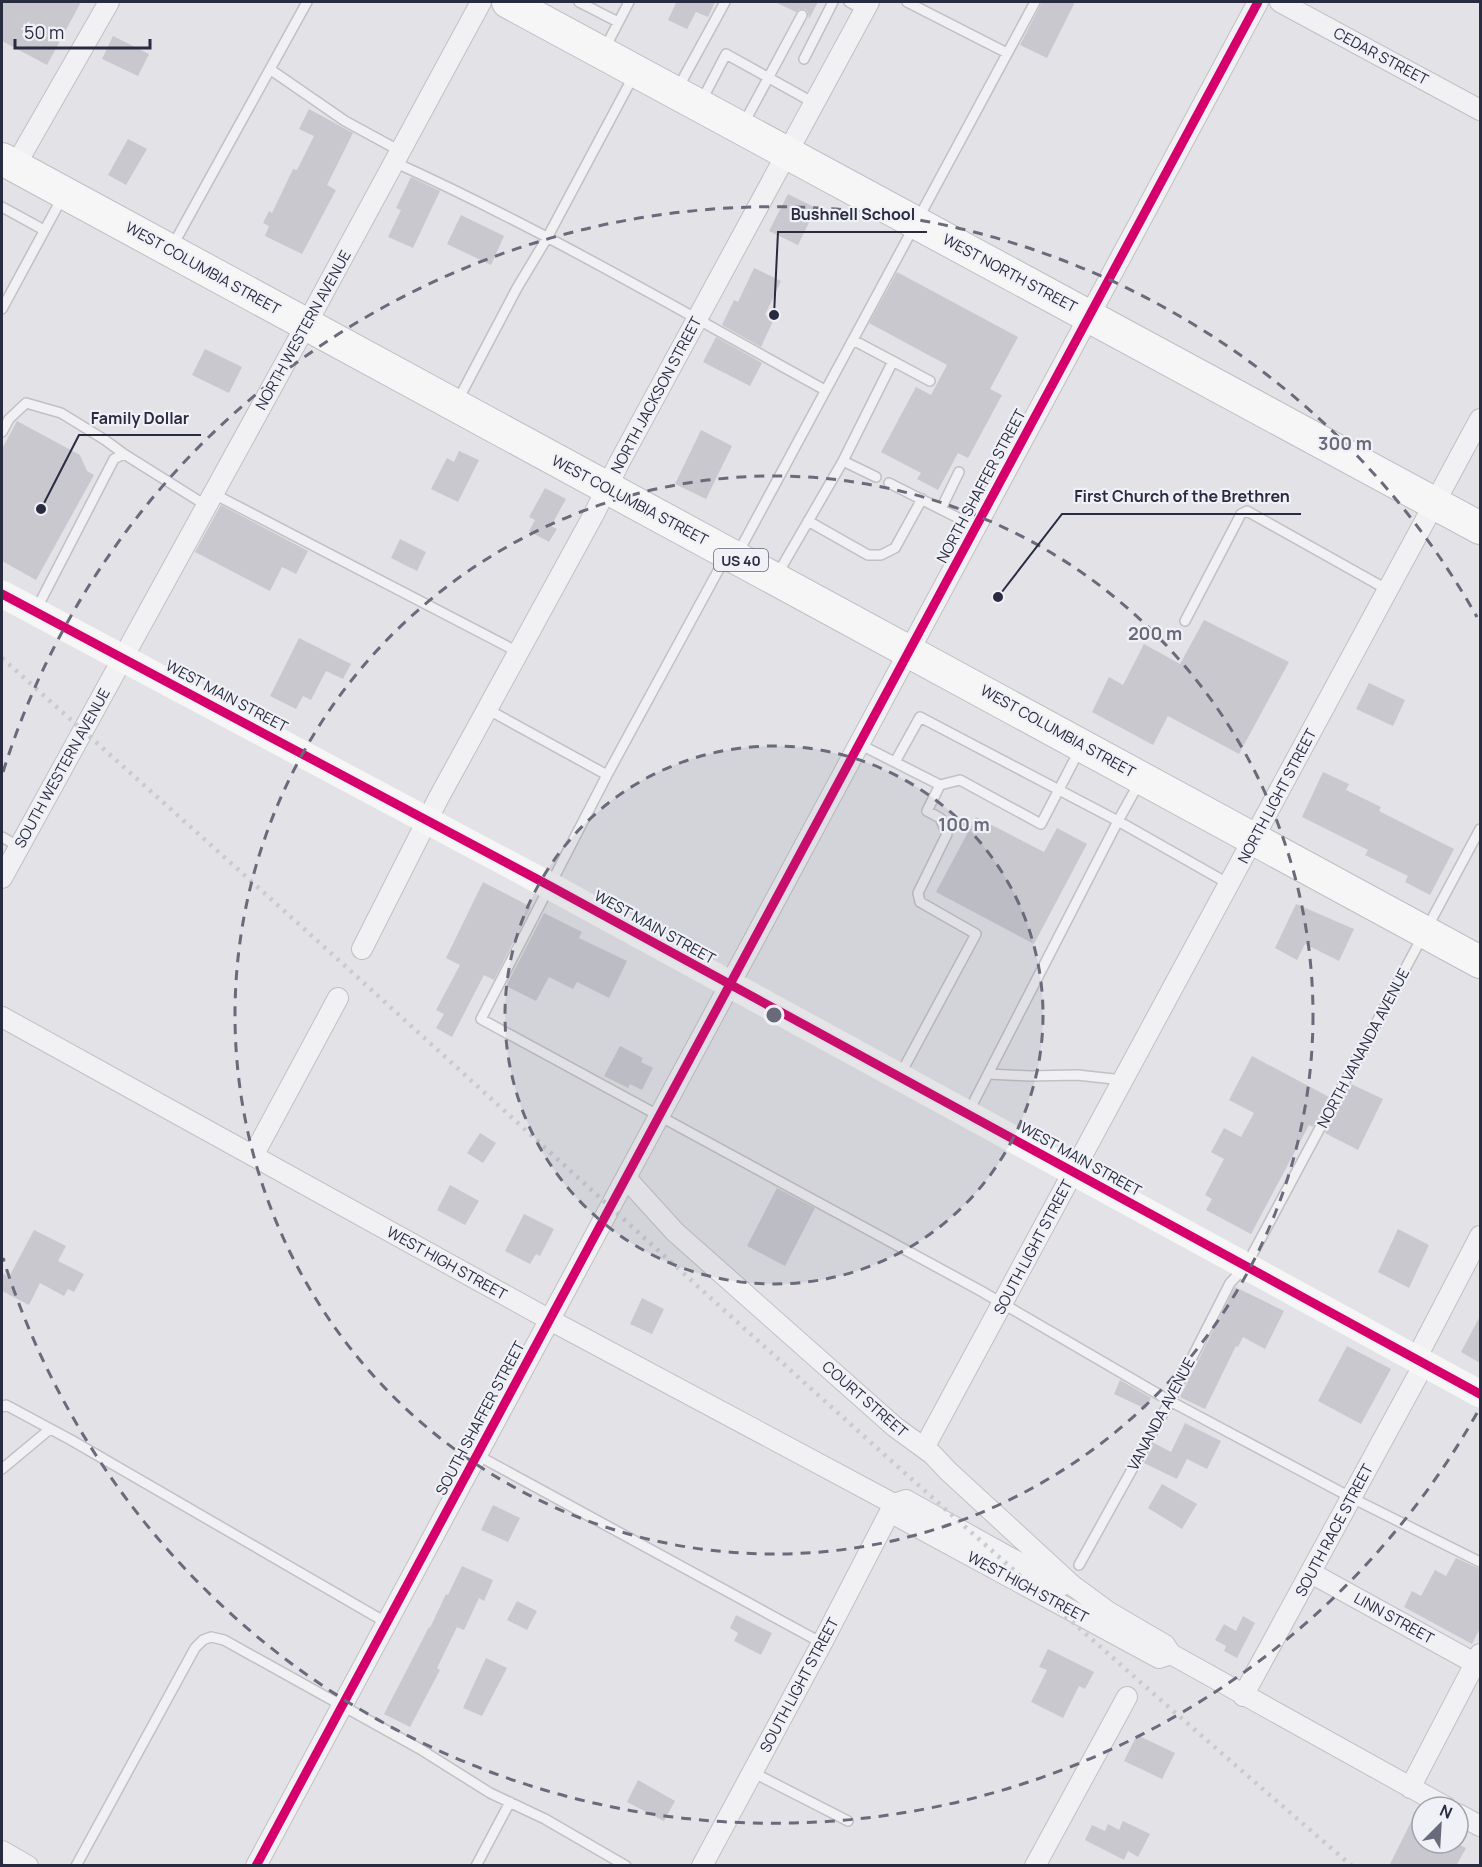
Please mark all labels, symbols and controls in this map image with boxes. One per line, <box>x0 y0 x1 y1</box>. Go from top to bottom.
scale bar <box>15 12 150 50</box>
text: 50 m <box>24 20 64 44</box>
street label: CEDAR STREET <box>1330 22 1432 90</box>
callout: Bushnell School <box>778 198 927 232</box>
text: Bushnell School <box>791 203 915 225</box>
street label: WEST COLUMBIA STREET <box>122 217 284 319</box>
street label: WEST NORTH STREET <box>939 229 1081 317</box>
street label: NORTH WESTERN AVENUE <box>250 246 356 414</box>
street label: NORTH JACKSON STREET <box>606 313 706 477</box>
callout: Family Dollar <box>79 401 201 435</box>
street label: NORTH SHAFFER STREET <box>931 405 1031 567</box>
text: Family Dollar <box>91 407 189 429</box>
text: 300 m <box>1318 431 1372 455</box>
street label: WEST COLUMBIA STREET <box>548 450 712 550</box>
callout: First Church of the Brethren <box>1062 480 1301 514</box>
text: First Church of the Brethren <box>1074 485 1290 507</box>
road number: US 40 <box>714 549 768 571</box>
text: 200 m <box>1128 621 1182 645</box>
street label: WEST MAIN STREET <box>162 655 292 737</box>
street label: WEST COLUMBIA STREET <box>977 680 1139 782</box>
street label: SOUTH WESTERN AVENUE <box>9 684 115 852</box>
street label: NORTH LIGHT STREET <box>1233 725 1322 867</box>
text: 100 m <box>938 812 990 836</box>
street label: WEST MAIN STREET <box>591 885 719 969</box>
street label: NORTH VANANDA AVENUE <box>1312 964 1414 1132</box>
centre of rings <box>764 1005 784 1025</box>
street label: WEST MAIN STREET <box>1017 1117 1145 1201</box>
street label: SOUTH LIGHT STREET <box>989 1176 1078 1318</box>
street label: WEST HIGH STREET <box>383 1221 511 1305</box>
street label: SOUTH SHAFFER STREET <box>430 1337 530 1499</box>
street label: VANANDA AVENUE <box>1122 1354 1200 1474</box>
street label: COURT STREET <box>818 1356 912 1442</box>
street label: SOUTH RACE STREET <box>1290 1460 1378 1600</box>
street label: WEST HIGH STREET <box>964 1546 1092 1628</box>
street label: LINN STREET <box>1350 1587 1438 1649</box>
street label: SOUTH LIGHT STREET <box>755 1614 844 1756</box>
north arrow <box>1410 1795 1470 1855</box>
text: N <box>1436 1799 1456 1824</box>

